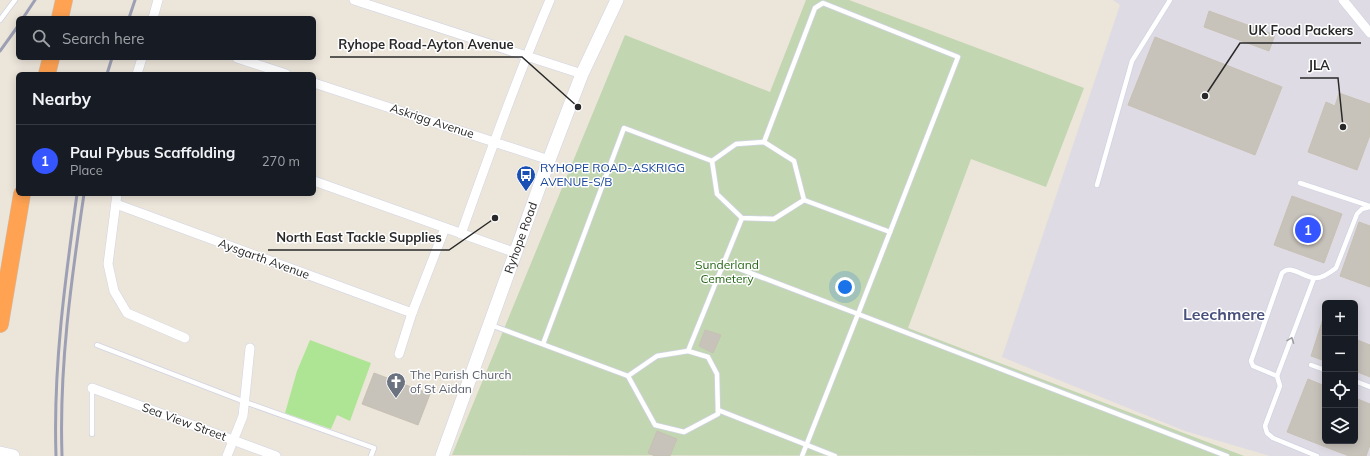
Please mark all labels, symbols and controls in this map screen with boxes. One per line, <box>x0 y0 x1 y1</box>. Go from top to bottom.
search box <box>16 16 316 60</box>
callout: UK Food Packers <box>1240 18 1361 43</box>
text: UK Food Packers <box>1249 22 1353 38</box>
icon: search <box>30 27 52 49</box>
text: Search here <box>62 29 144 48</box>
callout: Ryhope Road-Ayton Avenue <box>330 32 522 57</box>
text: Ryhope Road-Ayton Avenue <box>338 36 514 53</box>
callout: JLA <box>1300 53 1338 78</box>
text: JLA <box>1308 57 1330 73</box>
text: Nearby <box>32 88 91 109</box>
street label: Askrigg Avenue <box>388 100 476 141</box>
text: Paul Pybus Scaffolding <box>70 143 235 162</box>
text: 1 <box>41 153 49 169</box>
text: 270 m <box>262 153 300 169</box>
place label: RYHOPE ROAD-ASKRIGG AVENUE-S/B <box>540 160 685 189</box>
text: Place <box>70 162 103 178</box>
bus stop icon: RYHOPE ROAD-ASKRIGG AVENUE-S/B <box>515 164 537 192</box>
street label: Ryhope Road <box>501 200 540 275</box>
pin: 1 <box>1295 215 1321 245</box>
callout: North East Tackle Supplies <box>268 225 449 250</box>
text: North East Tackle Supplies <box>276 229 442 245</box>
street label: Aysgarth Avenue <box>217 235 312 282</box>
park label: Sunderland Cemetery <box>695 257 759 286</box>
your location <box>835 277 855 297</box>
map controls <box>1322 300 1358 444</box>
button: + <box>1322 300 1358 336</box>
district label: Leechmere <box>1183 304 1265 324</box>
one-way arrow <box>1286 336 1294 343</box>
button: − <box>1322 336 1358 372</box>
place label: The Parish Church of St Aidan <box>410 367 511 396</box>
church icon: The Parish Church of St Aidan <box>385 371 407 399</box>
button: locate <box>1322 372 1358 408</box>
street label: Sea View Street <box>140 399 228 444</box>
button: layers <box>1322 408 1358 444</box>

